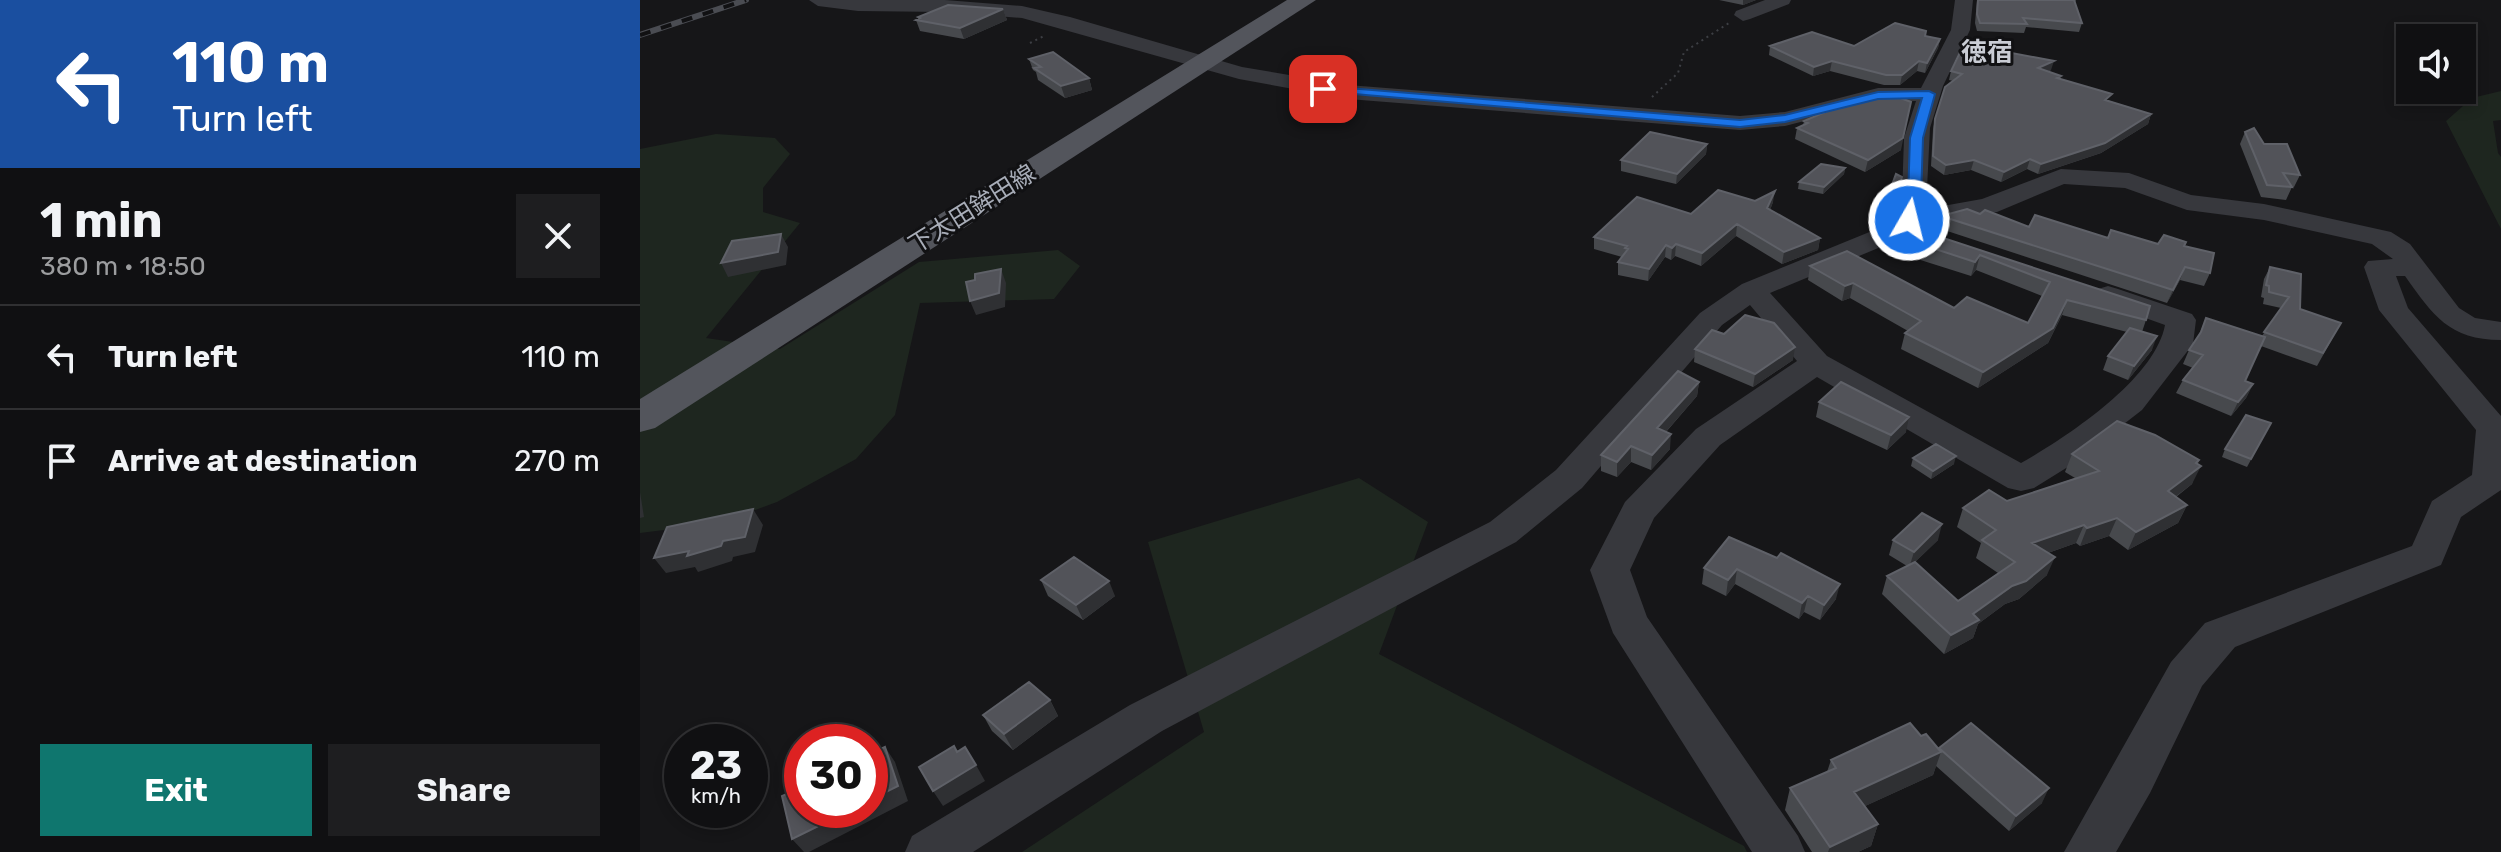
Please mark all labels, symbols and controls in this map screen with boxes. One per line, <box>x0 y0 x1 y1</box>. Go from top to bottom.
map controls <box>2396 24 2476 104</box>
button: sound <box>2396 24 2476 104</box>
text: 110 m <box>172 30 329 96</box>
icon: left <box>40 32 144 136</box>
district label: 徳宿 <box>1961 37 2013 68</box>
pin <box>1289 55 1357 123</box>
icon: arrive <box>1301 67 1345 111</box>
text: Turn left <box>172 97 313 140</box>
street label: 下太田鉾田線 <box>904 159 1040 259</box>
position arrow <box>1867 178 1951 262</box>
text: 1 min <box>40 192 163 249</box>
button: close <box>516 194 600 278</box>
text: 380 m · 18:50 <box>40 251 206 282</box>
icon: left <box>40 335 84 379</box>
text: Turn left <box>108 339 238 375</box>
text: 110 m <box>521 339 600 375</box>
icon: arrive <box>40 439 84 483</box>
text: Arrive at destination <box>108 443 418 479</box>
text: 270 m <box>514 443 600 479</box>
speed limit sign: 30 <box>784 724 888 828</box>
text: 23 <box>690 742 742 789</box>
button: Exit <box>40 744 312 836</box>
button: Share <box>328 744 600 836</box>
text: km/h <box>691 784 741 808</box>

